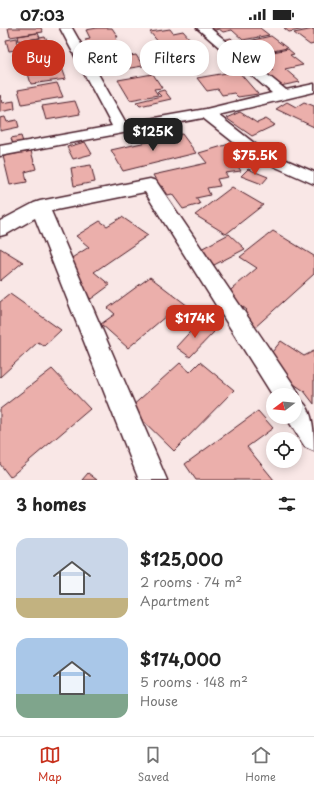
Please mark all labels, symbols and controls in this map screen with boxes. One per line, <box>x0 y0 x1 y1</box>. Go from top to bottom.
text: 07:03 <box>20 3 65 26</box>
chip: Buy <box>12 40 65 76</box>
chip: Rent <box>73 40 132 76</box>
chip: Filters <box>140 40 209 76</box>
chip: New <box>217 40 275 76</box>
pin: $125K <box>125 118 181 152</box>
text: $125K <box>133 121 173 140</box>
pin: $75.5K <box>222 142 288 176</box>
text: $75.5K <box>233 145 277 164</box>
pin: $174K <box>167 305 223 339</box>
text: $174K <box>175 308 215 327</box>
north arrow <box>266 388 302 424</box>
map controls <box>266 388 302 468</box>
button: locate <box>266 432 302 468</box>
text: 3 homes <box>16 491 86 517</box>
icon: filters <box>276 493 298 515</box>
text: $125,000 <box>140 546 223 572</box>
icon: home <box>48 554 96 602</box>
text: 2 rooms · 74 m² <box>140 572 242 591</box>
text: Apartment <box>140 591 209 610</box>
text: $174,000 <box>140 646 221 672</box>
icon: home <box>48 654 96 702</box>
text: 5 rooms · 148 m² <box>140 672 248 691</box>
text: House <box>140 691 178 710</box>
tab: Map <box>38 744 62 785</box>
tab: Saved <box>138 744 169 785</box>
tab: Home <box>245 744 276 785</box>

